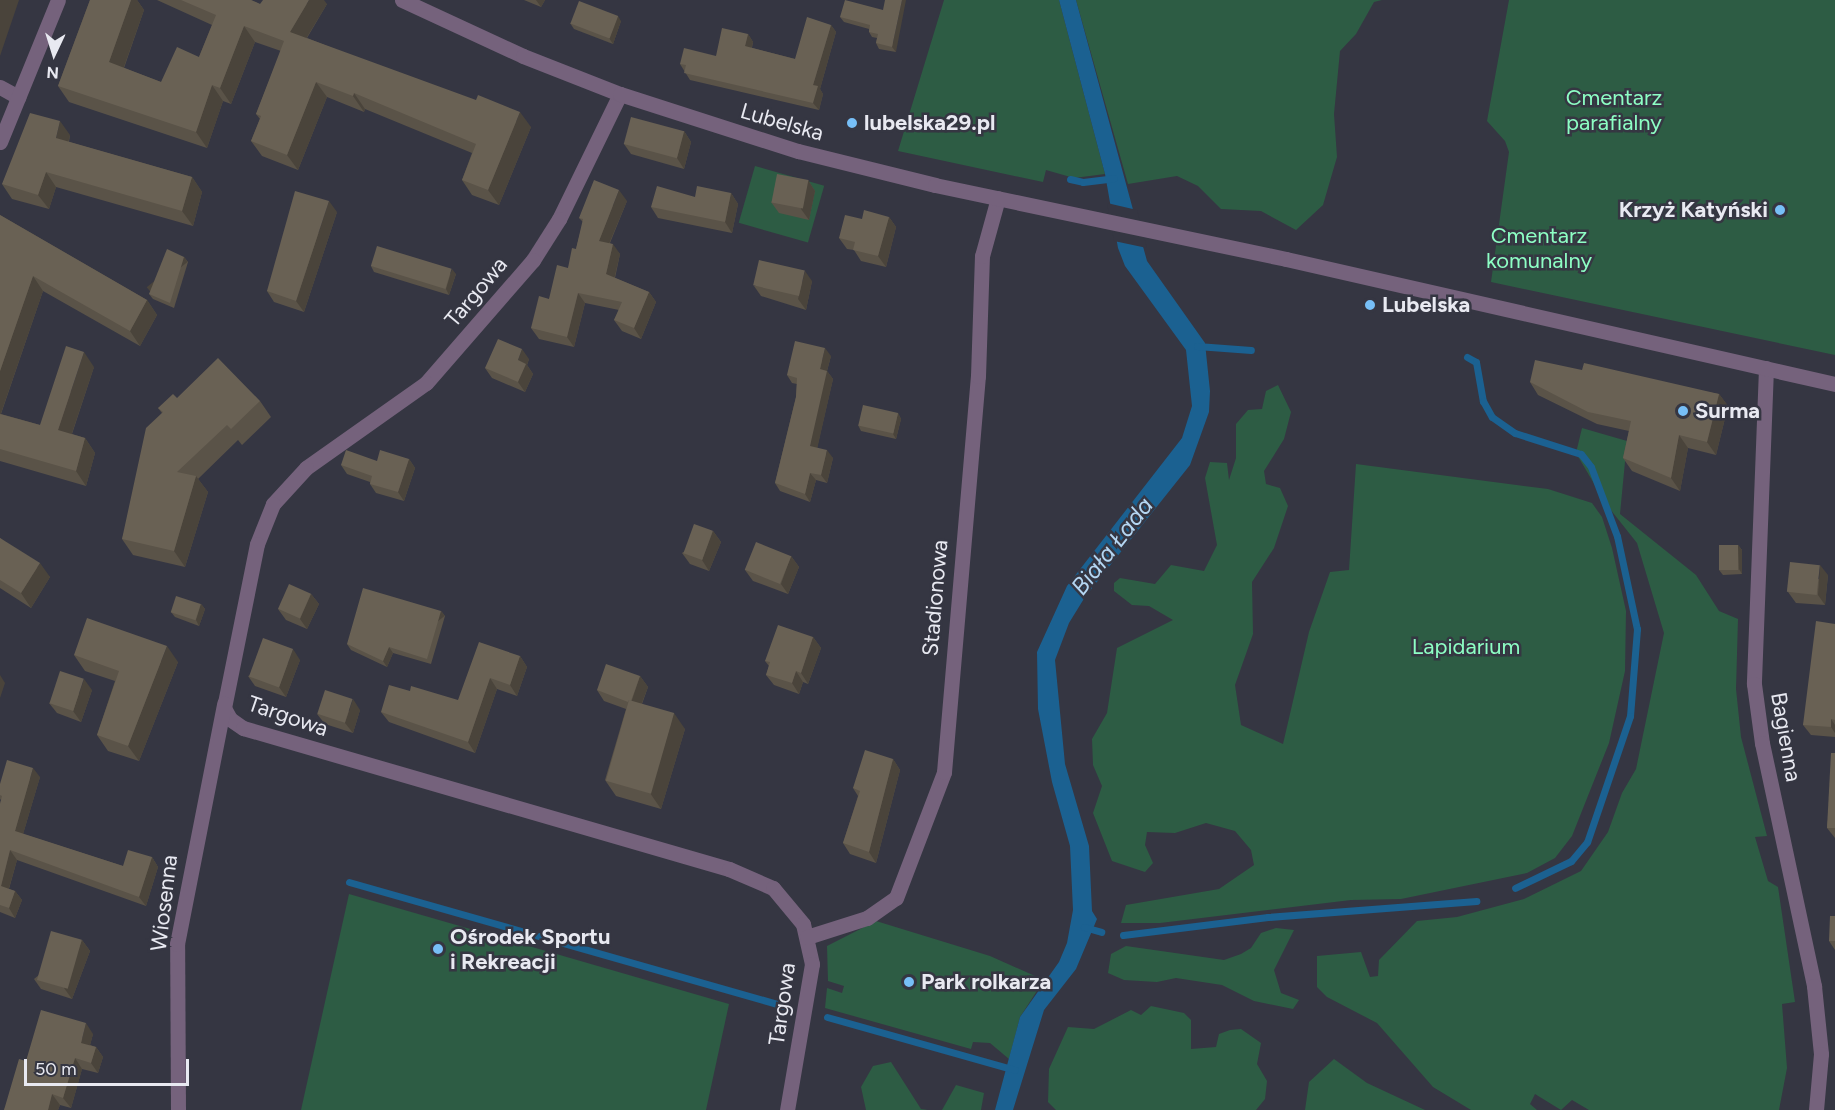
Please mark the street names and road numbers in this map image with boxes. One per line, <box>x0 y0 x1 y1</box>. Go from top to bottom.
street label: Lubelska <box>737 98 827 146</box>
street label: Targowa <box>439 252 513 332</box>
street label: Stadionowa <box>917 539 953 657</box>
street label: Targowa <box>244 690 332 742</box>
street label: Bagienna <box>1765 690 1807 784</box>
street label: Wiosenna <box>145 853 183 953</box>
street label: Targowa <box>763 961 801 1047</box>

